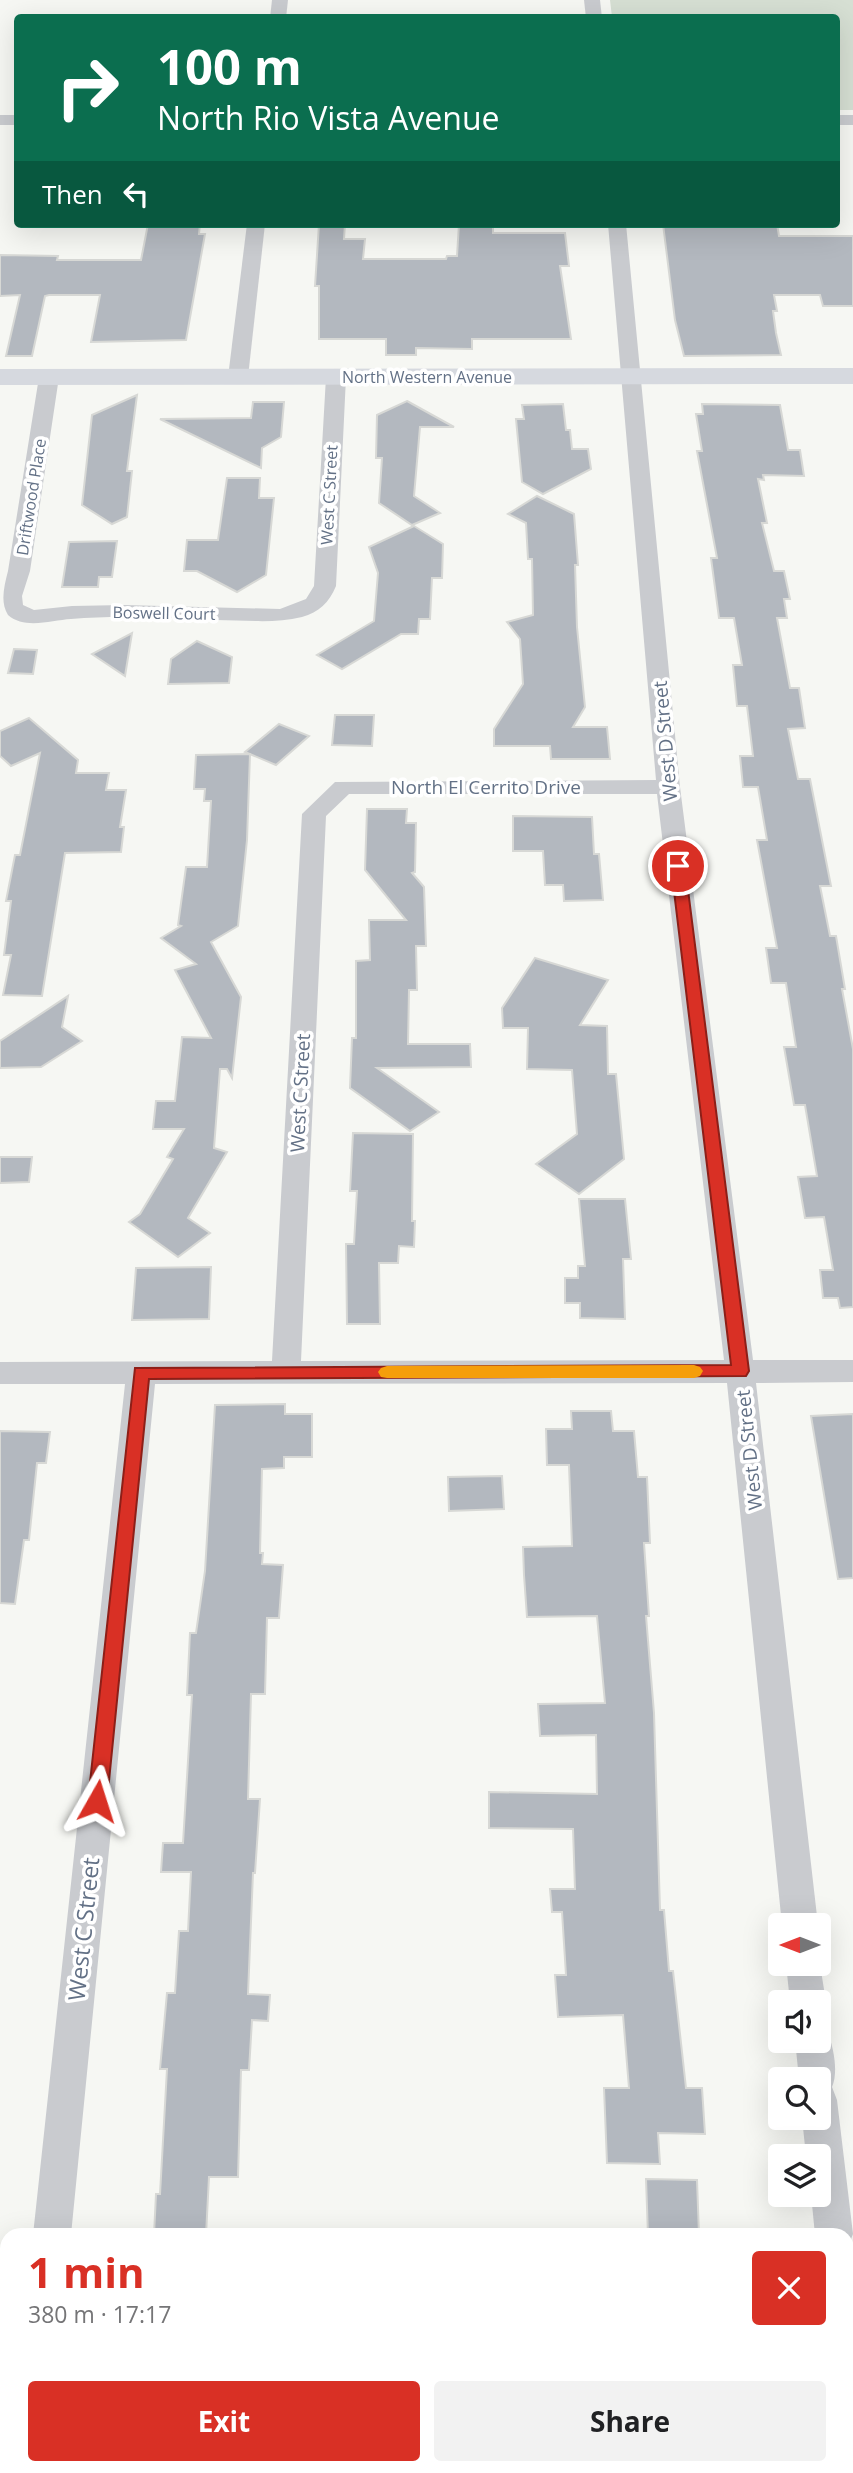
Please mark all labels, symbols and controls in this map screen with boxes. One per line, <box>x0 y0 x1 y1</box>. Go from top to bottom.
text: 100 m <box>157 33 302 99</box>
icon: right <box>42 42 133 133</box>
text: North Rio Vista Avenue <box>157 96 499 139</box>
icon: left <box>117 175 155 213</box>
text: Then <box>42 176 103 212</box>
street label: North Western Avenue <box>342 366 512 388</box>
street label: Driftwood Place <box>11 437 51 557</box>
street label: West C Street <box>315 444 343 546</box>
street label: Boswell Court <box>112 601 216 625</box>
street label: West D Street <box>647 679 683 802</box>
street label: North El Cerrito Drive <box>391 774 581 800</box>
pin <box>648 836 708 896</box>
icon: arrive <box>659 847 697 885</box>
street label: West C Street <box>284 1033 316 1153</box>
street label: West D Street <box>730 1388 768 1511</box>
position arrow <box>60 1764 134 1838</box>
street label: West C Street <box>60 1856 106 2002</box>
north arrow <box>768 1913 831 1976</box>
map controls <box>768 1913 831 2207</box>
button: sound <box>768 1990 831 2053</box>
button: search <box>768 2067 831 2130</box>
button: layers <box>768 2144 831 2207</box>
text: 1 min <box>28 2243 145 2300</box>
button: close <box>752 2251 826 2325</box>
text: 380 m · 17:17 <box>28 2298 171 2330</box>
button: Exit <box>28 2381 420 2461</box>
button: Share <box>434 2381 826 2461</box>

